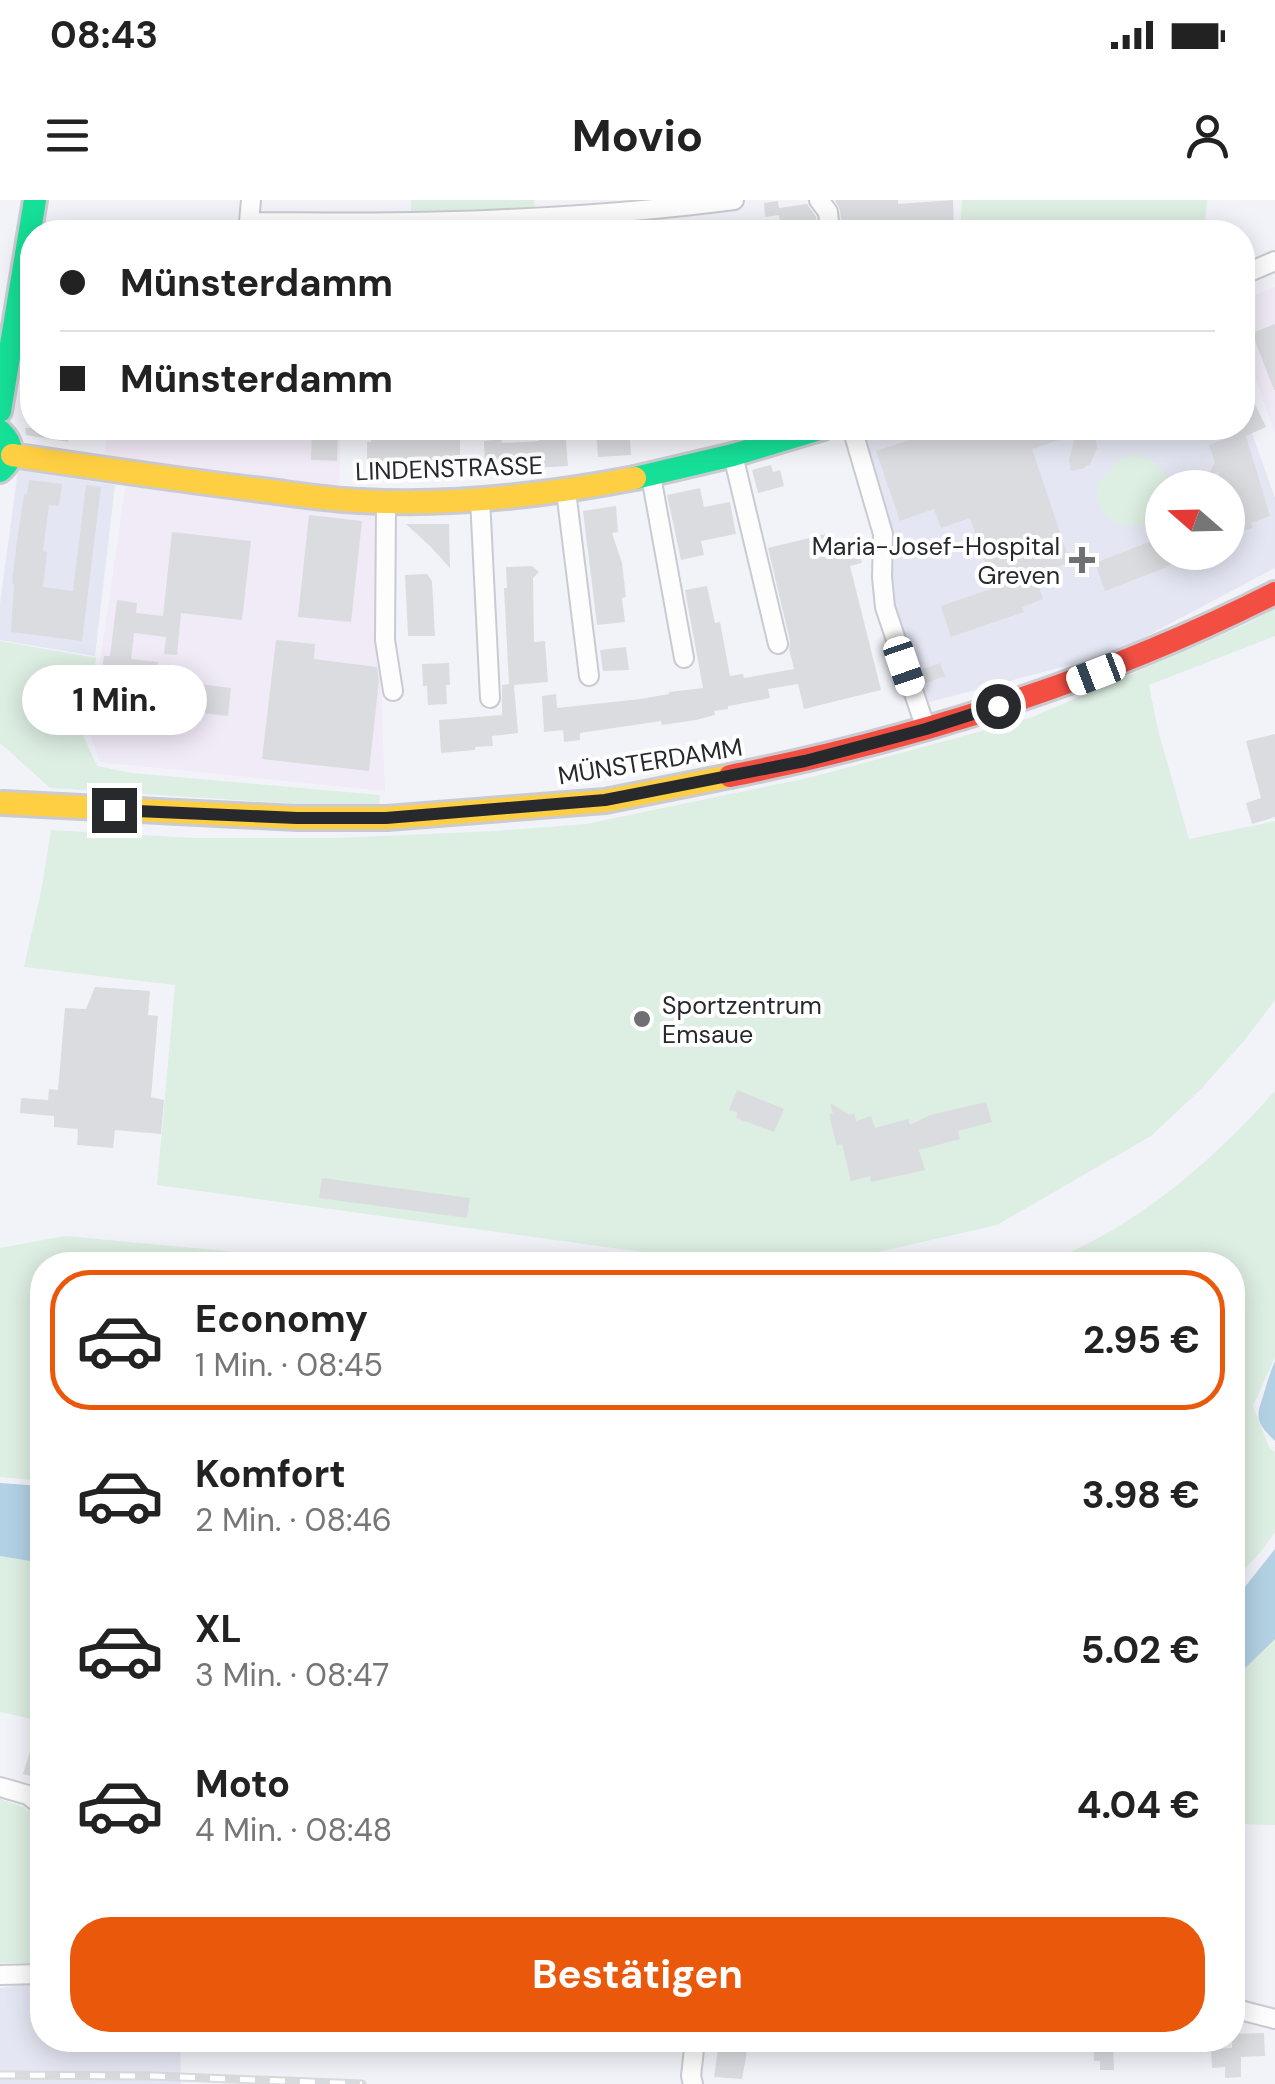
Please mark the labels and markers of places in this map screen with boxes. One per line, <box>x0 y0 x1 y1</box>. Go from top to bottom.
place label: Maria-Josef-Hospital Greven <box>812 530 1060 592</box>
marker: Maria-Josef-Hospital Greven <box>1069 547 1095 573</box>
place label: Sportzentrum Emsaue <box>662 989 822 1051</box>
marker: Sportzentrum Emsaue <box>631 1008 653 1030</box>

